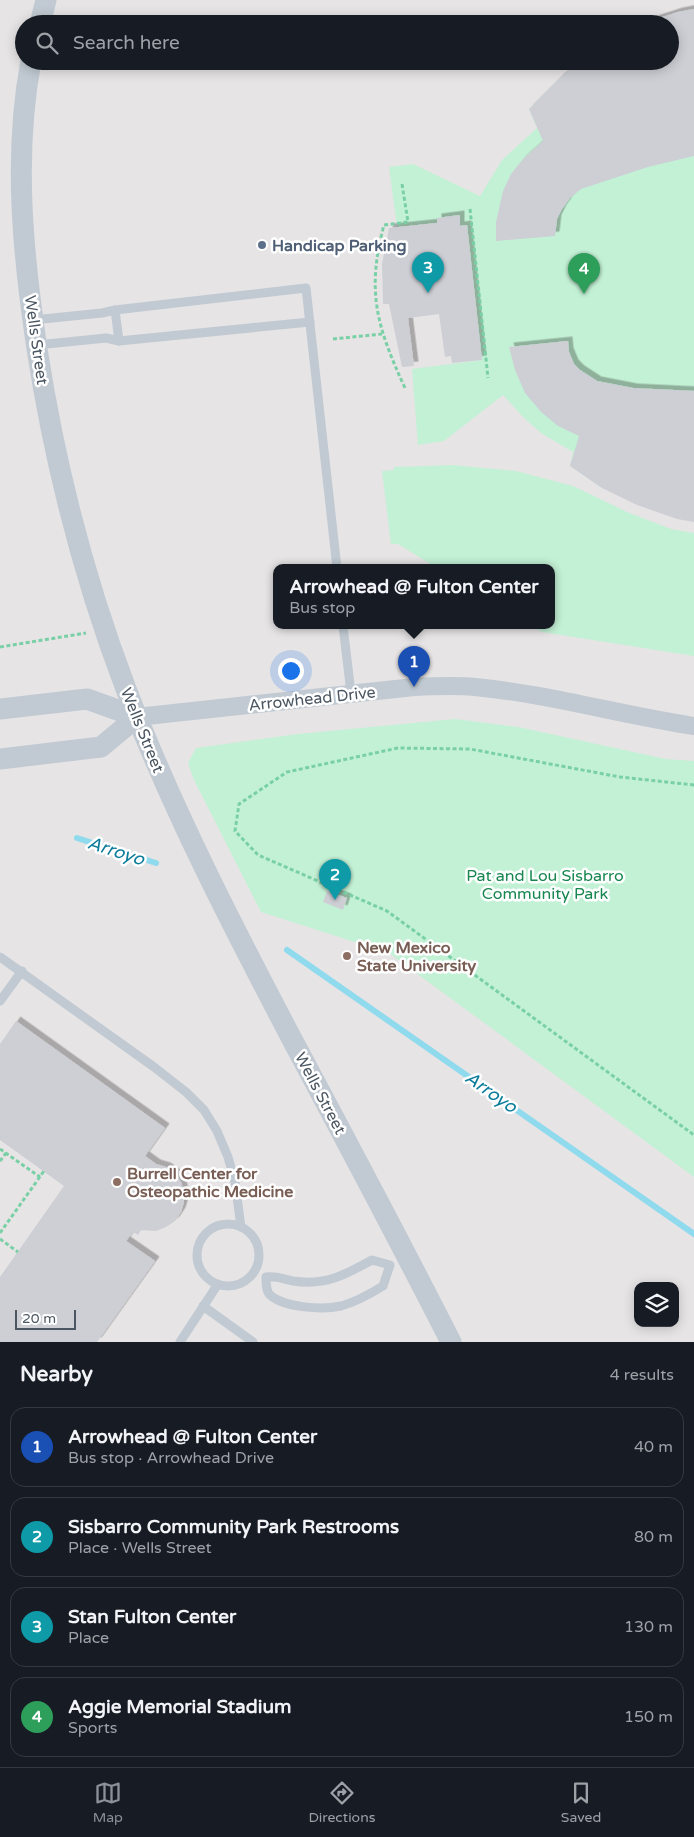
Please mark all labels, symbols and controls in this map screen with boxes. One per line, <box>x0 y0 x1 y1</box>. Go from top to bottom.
search box <box>15 15 679 70</box>
icon: search <box>33 29 61 57</box>
text: Search here <box>73 32 180 54</box>
place label: Handicap Parking <box>272 236 407 256</box>
marker: Handicap Parking <box>256 239 268 251</box>
pin: 3 <box>412 252 444 293</box>
pin: 4 <box>568 253 600 294</box>
street label: Wells Street <box>20 294 52 386</box>
popup <box>273 564 555 629</box>
text: Arrowhead @ Fulton Center <box>289 576 539 598</box>
text: Bus stop <box>289 598 355 618</box>
pin: 1 <box>398 646 430 687</box>
your location <box>278 658 304 684</box>
street label: Arrowhead Drive <box>248 682 377 716</box>
street label: Wells Street <box>116 685 168 776</box>
water label: Arroyo <box>85 832 148 871</box>
pin: 2 <box>319 859 351 900</box>
park label: Pat and Lou Sisbarro Community Park <box>466 866 624 904</box>
place label: New Mexico State University <box>357 938 476 976</box>
marker: New Mexico State University <box>341 950 353 962</box>
street label: Wells Street <box>290 1049 350 1138</box>
water label: Arroyo <box>461 1066 522 1118</box>
place label: Burrell Center for Osteopathic Medicine <box>127 1164 293 1202</box>
marker: Burrell Center for Osteopathic Medicine <box>111 1176 123 1188</box>
map controls <box>634 1282 679 1327</box>
button: layers <box>634 1282 679 1327</box>
scale bar <box>15 1307 76 1330</box>
text: 20 m <box>22 1310 56 1327</box>
text: Nearby <box>20 1362 93 1387</box>
text: 4 results <box>610 1365 674 1385</box>
text: Arrowhead @ Fulton Center <box>68 1426 317 1448</box>
text: 1 <box>32 1437 42 1457</box>
text: 40 m <box>634 1437 673 1457</box>
text: Bus stop · Arrowhead Drive <box>68 1448 274 1468</box>
text: Sisbarro Community Park Restrooms <box>68 1516 399 1538</box>
text: 2 <box>32 1527 42 1547</box>
text: 80 m <box>634 1527 673 1547</box>
text: Place · Wells Street <box>68 1538 212 1558</box>
text: Stan Fulton Center <box>68 1606 236 1628</box>
text: 3 <box>32 1617 42 1637</box>
text: 130 m <box>624 1617 673 1637</box>
text: Place <box>68 1628 109 1648</box>
text: Aggie Memorial Stadium <box>68 1696 292 1718</box>
text: 4 <box>32 1707 42 1727</box>
text: 150 m <box>624 1707 673 1727</box>
text: Sports <box>68 1718 117 1738</box>
tab: Map <box>93 1779 123 1826</box>
tab: Directions <box>308 1779 375 1826</box>
tab: Saved <box>561 1779 601 1826</box>

